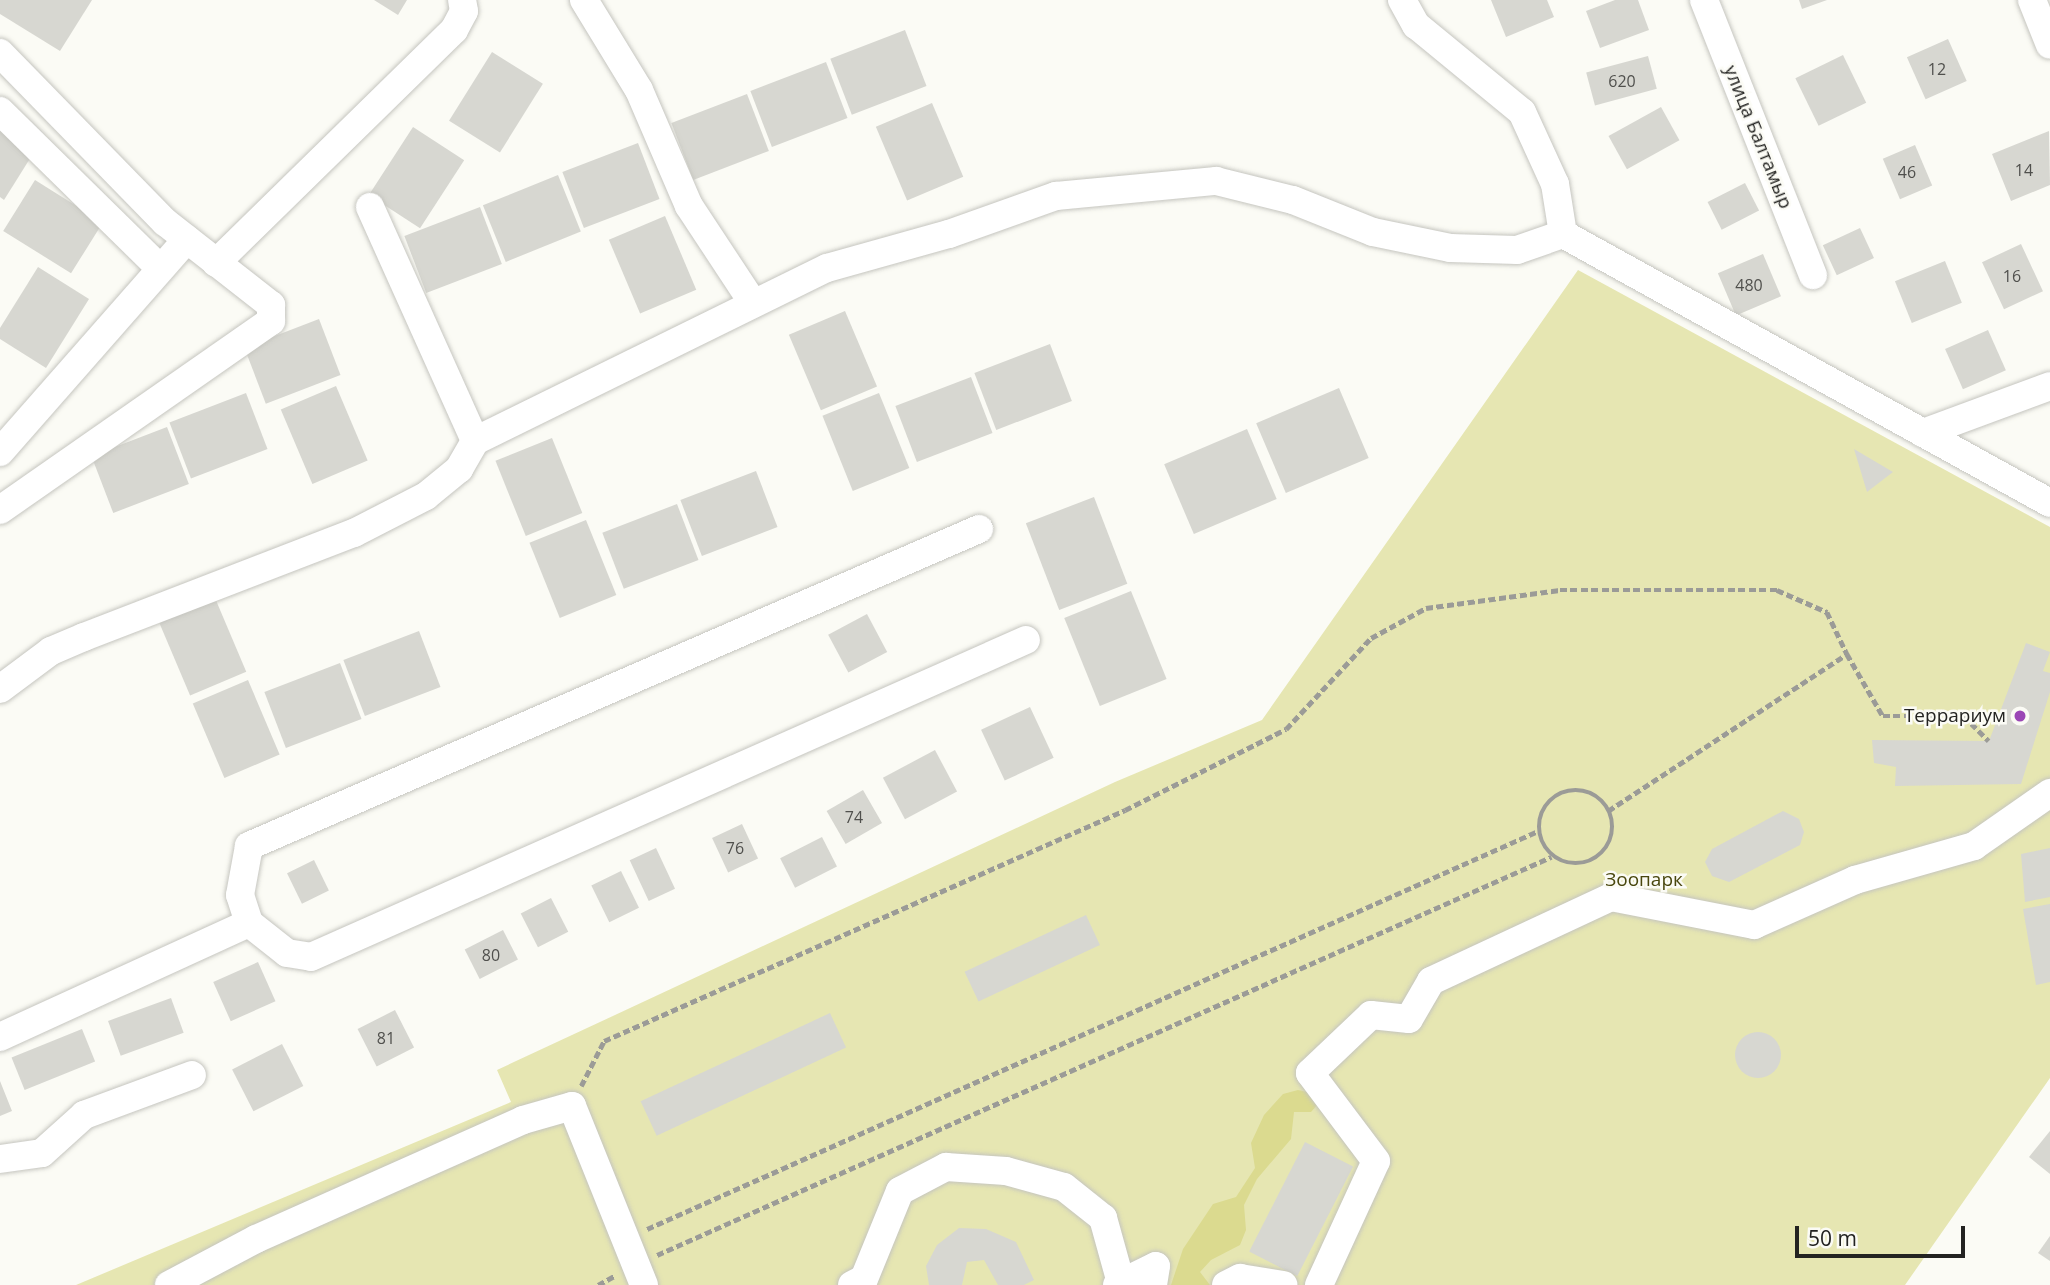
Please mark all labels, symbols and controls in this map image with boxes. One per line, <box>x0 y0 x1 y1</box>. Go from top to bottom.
house number: 12 <box>1928 59 1946 79</box>
street label: улица Балтамыр <box>1719 62 1797 212</box>
house number: 620 <box>1608 71 1636 91</box>
house number: 14 <box>2015 160 2033 180</box>
house number: 46 <box>1898 162 1916 182</box>
house number: 16 <box>2003 266 2021 286</box>
house number: 480 <box>1735 275 1763 295</box>
place label: Террариум <box>1904 705 2006 727</box>
marker: Террариум <box>2012 708 2028 724</box>
house number: 74 <box>845 807 863 827</box>
house number: 76 <box>726 838 744 858</box>
park label: Зоопарк <box>1605 869 1683 891</box>
house number: 80 <box>482 945 500 965</box>
house number: 81 <box>377 1028 395 1048</box>
scale bar <box>1798 1212 1968 1256</box>
text: 50 m <box>1808 1224 1857 1252</box>

